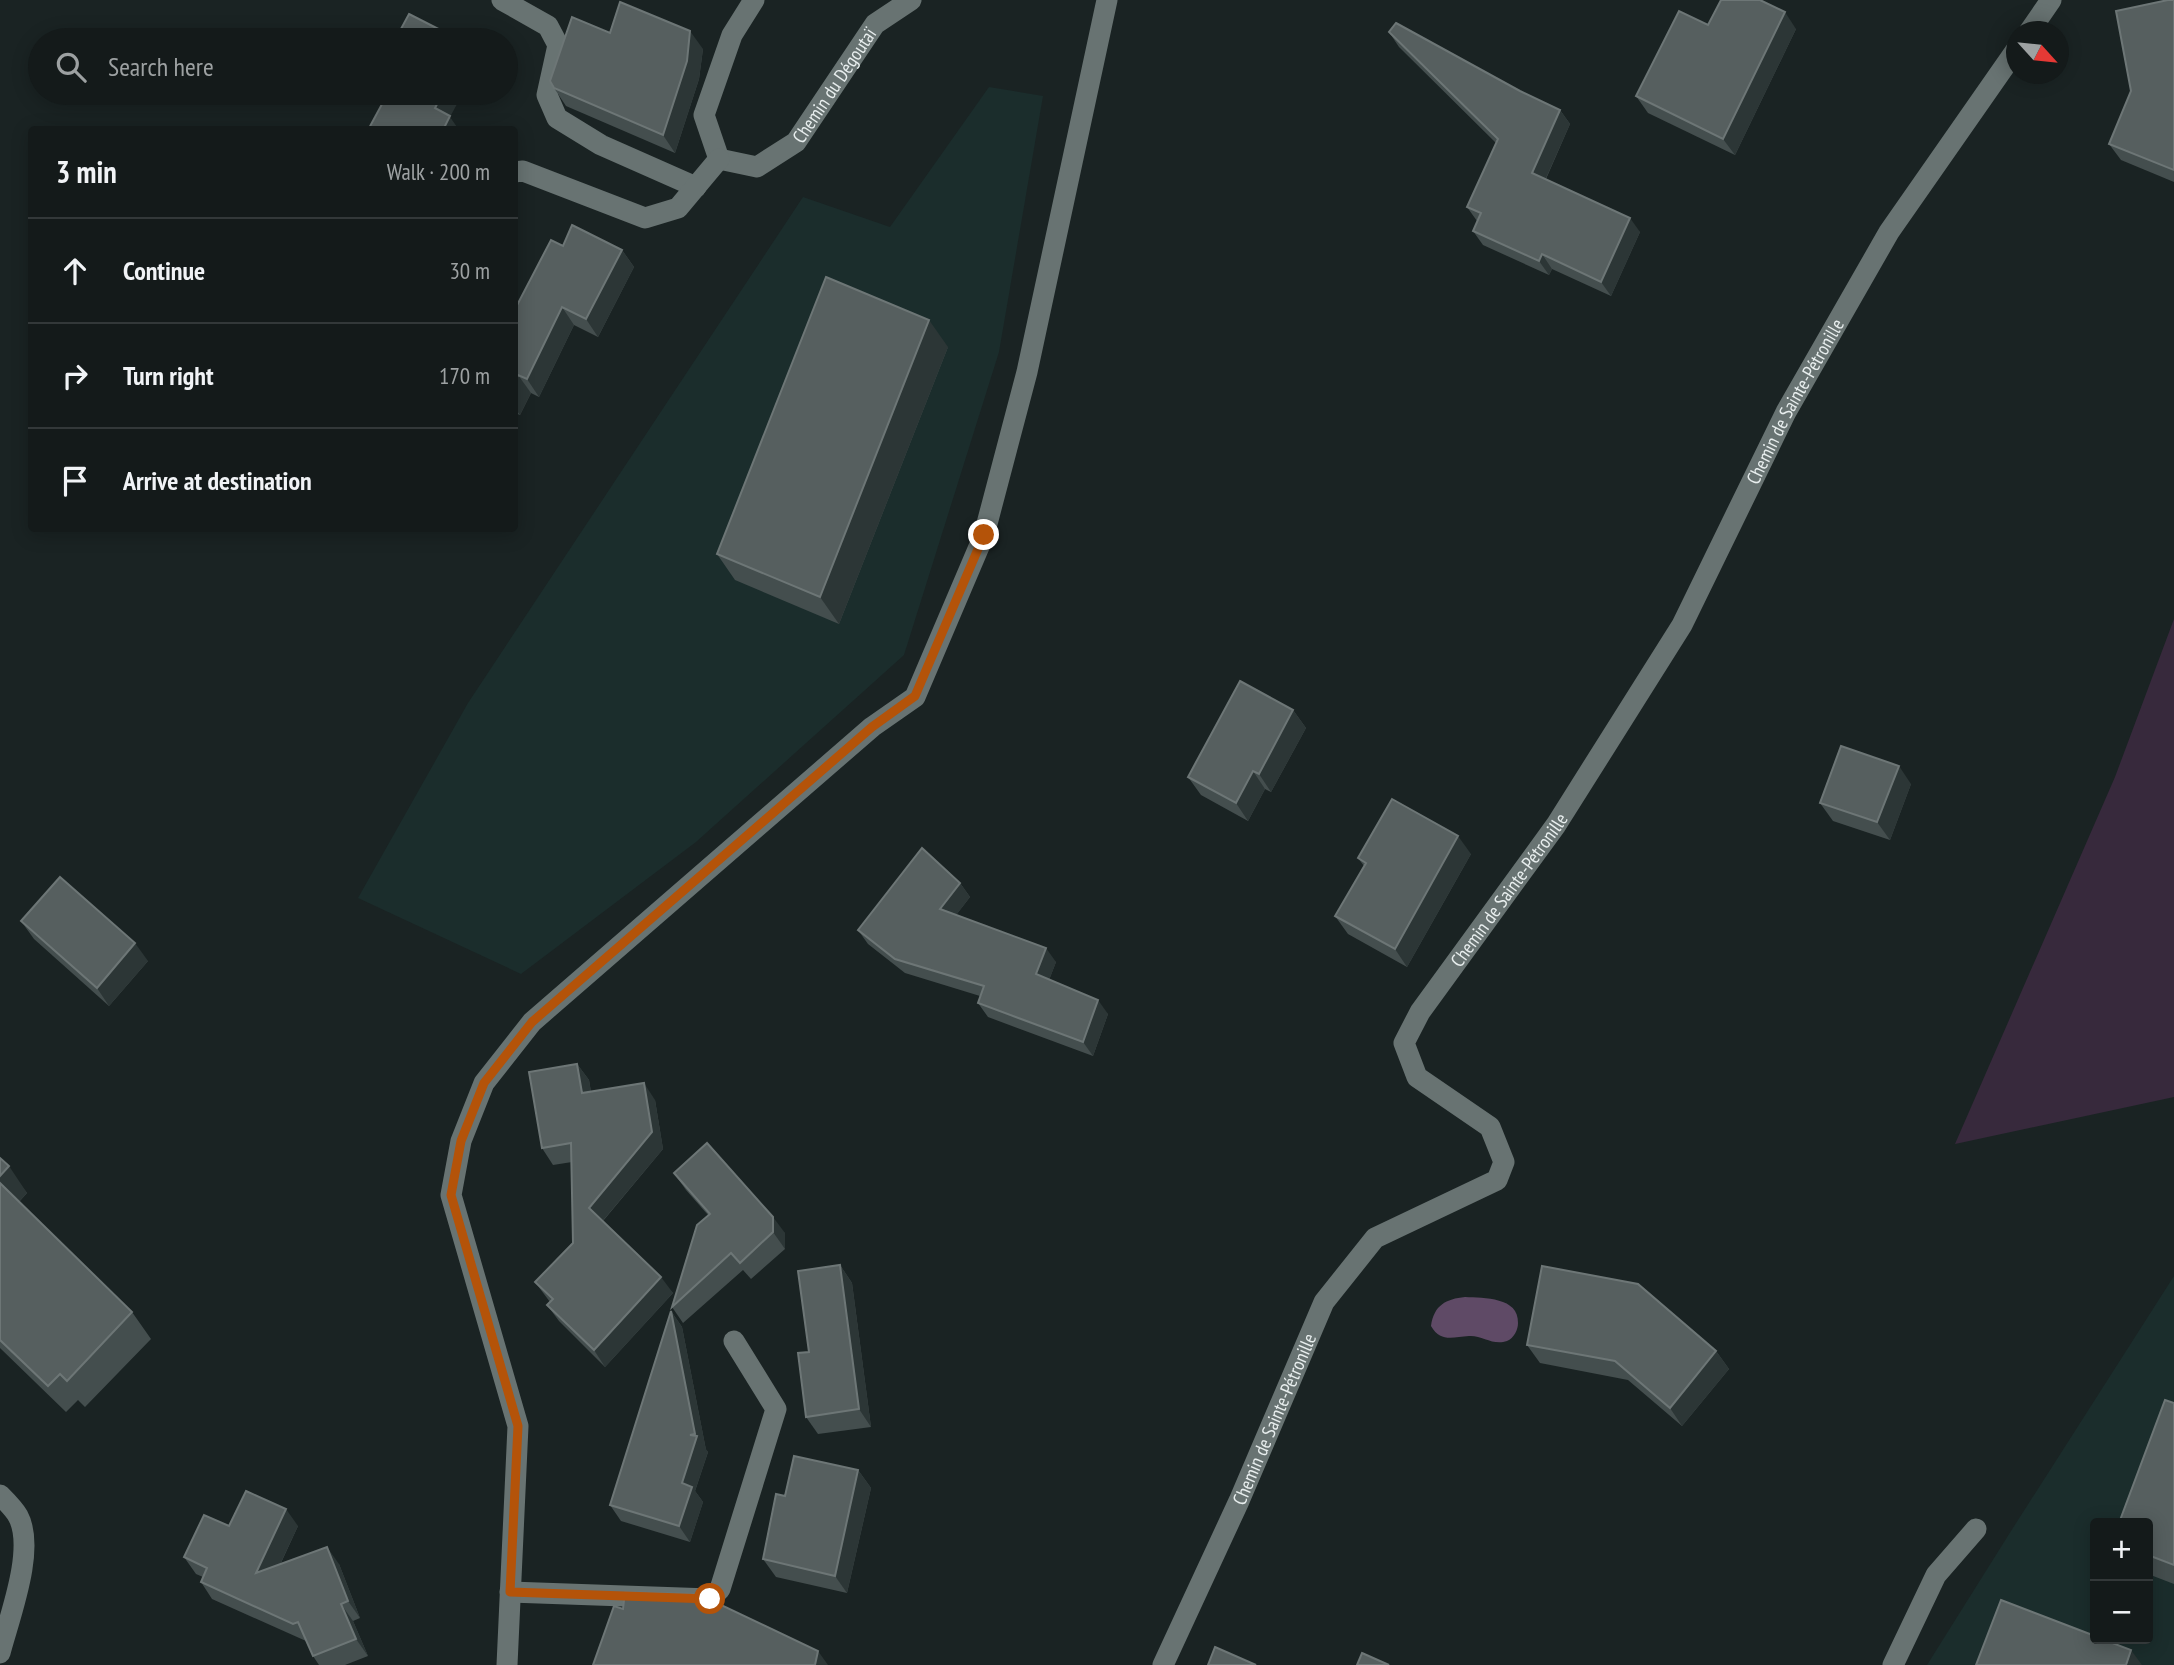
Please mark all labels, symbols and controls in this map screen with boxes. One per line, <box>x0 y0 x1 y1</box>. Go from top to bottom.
north arrow <box>2006 21 2069 84</box>
street label: Chemin du Dégoutaï <box>787 22 882 147</box>
search box <box>28 28 518 105</box>
icon: search <box>52 48 90 86</box>
text: Search here <box>108 50 214 83</box>
text: 3 min <box>56 152 117 191</box>
text: Walk · 200 m <box>387 157 490 186</box>
icon: ahead <box>56 252 94 290</box>
text: Continue <box>123 254 205 287</box>
text: 30 m <box>449 256 490 285</box>
street label: Chemin de Sainte-Pétronille <box>1741 314 1849 488</box>
icon: right <box>56 357 94 395</box>
text: Turn right <box>123 359 214 392</box>
text: 170 m <box>439 361 490 390</box>
icon: arrive <box>56 462 94 500</box>
text: Arrive at destination <box>123 464 312 497</box>
route end <box>968 519 999 550</box>
street label: Chemin de Sainte-Pétronille <box>1445 808 1573 971</box>
street label: Chemin de Sainte-Pétronille <box>1227 1329 1321 1508</box>
map controls <box>2090 1518 2153 1644</box>
button: + <box>2090 1518 2153 1581</box>
button: − <box>2090 1581 2153 1644</box>
route start <box>694 1583 725 1614</box>

